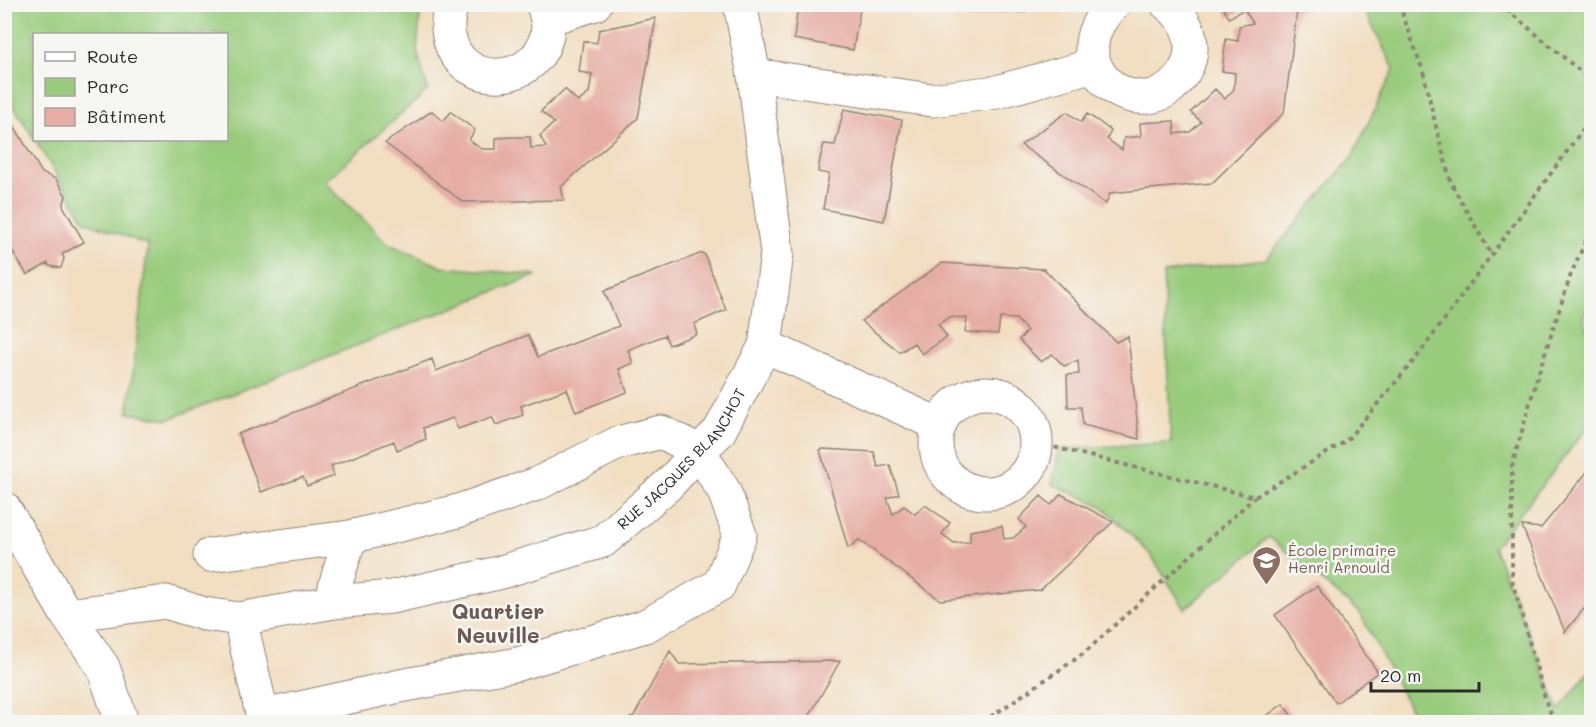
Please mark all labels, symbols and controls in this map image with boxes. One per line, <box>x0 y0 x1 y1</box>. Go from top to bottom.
legend <box>33 33 228 141</box>
text: Route <box>87 44 138 68</box>
text: Parc <box>87 74 129 98</box>
text: Bâtiment <box>87 104 166 128</box>
street label: RUE JACQUES BLANCHOT <box>612 384 750 533</box>
place label: École primaire Henri Arnould <box>1288 540 1396 577</box>
school or university icon: École primaire Henri Arnould <box>1251 544 1283 586</box>
district label: Quartier Neuville <box>452 597 544 648</box>
scale bar <box>1371 655 1479 693</box>
text: 20 m <box>1380 663 1421 687</box>

